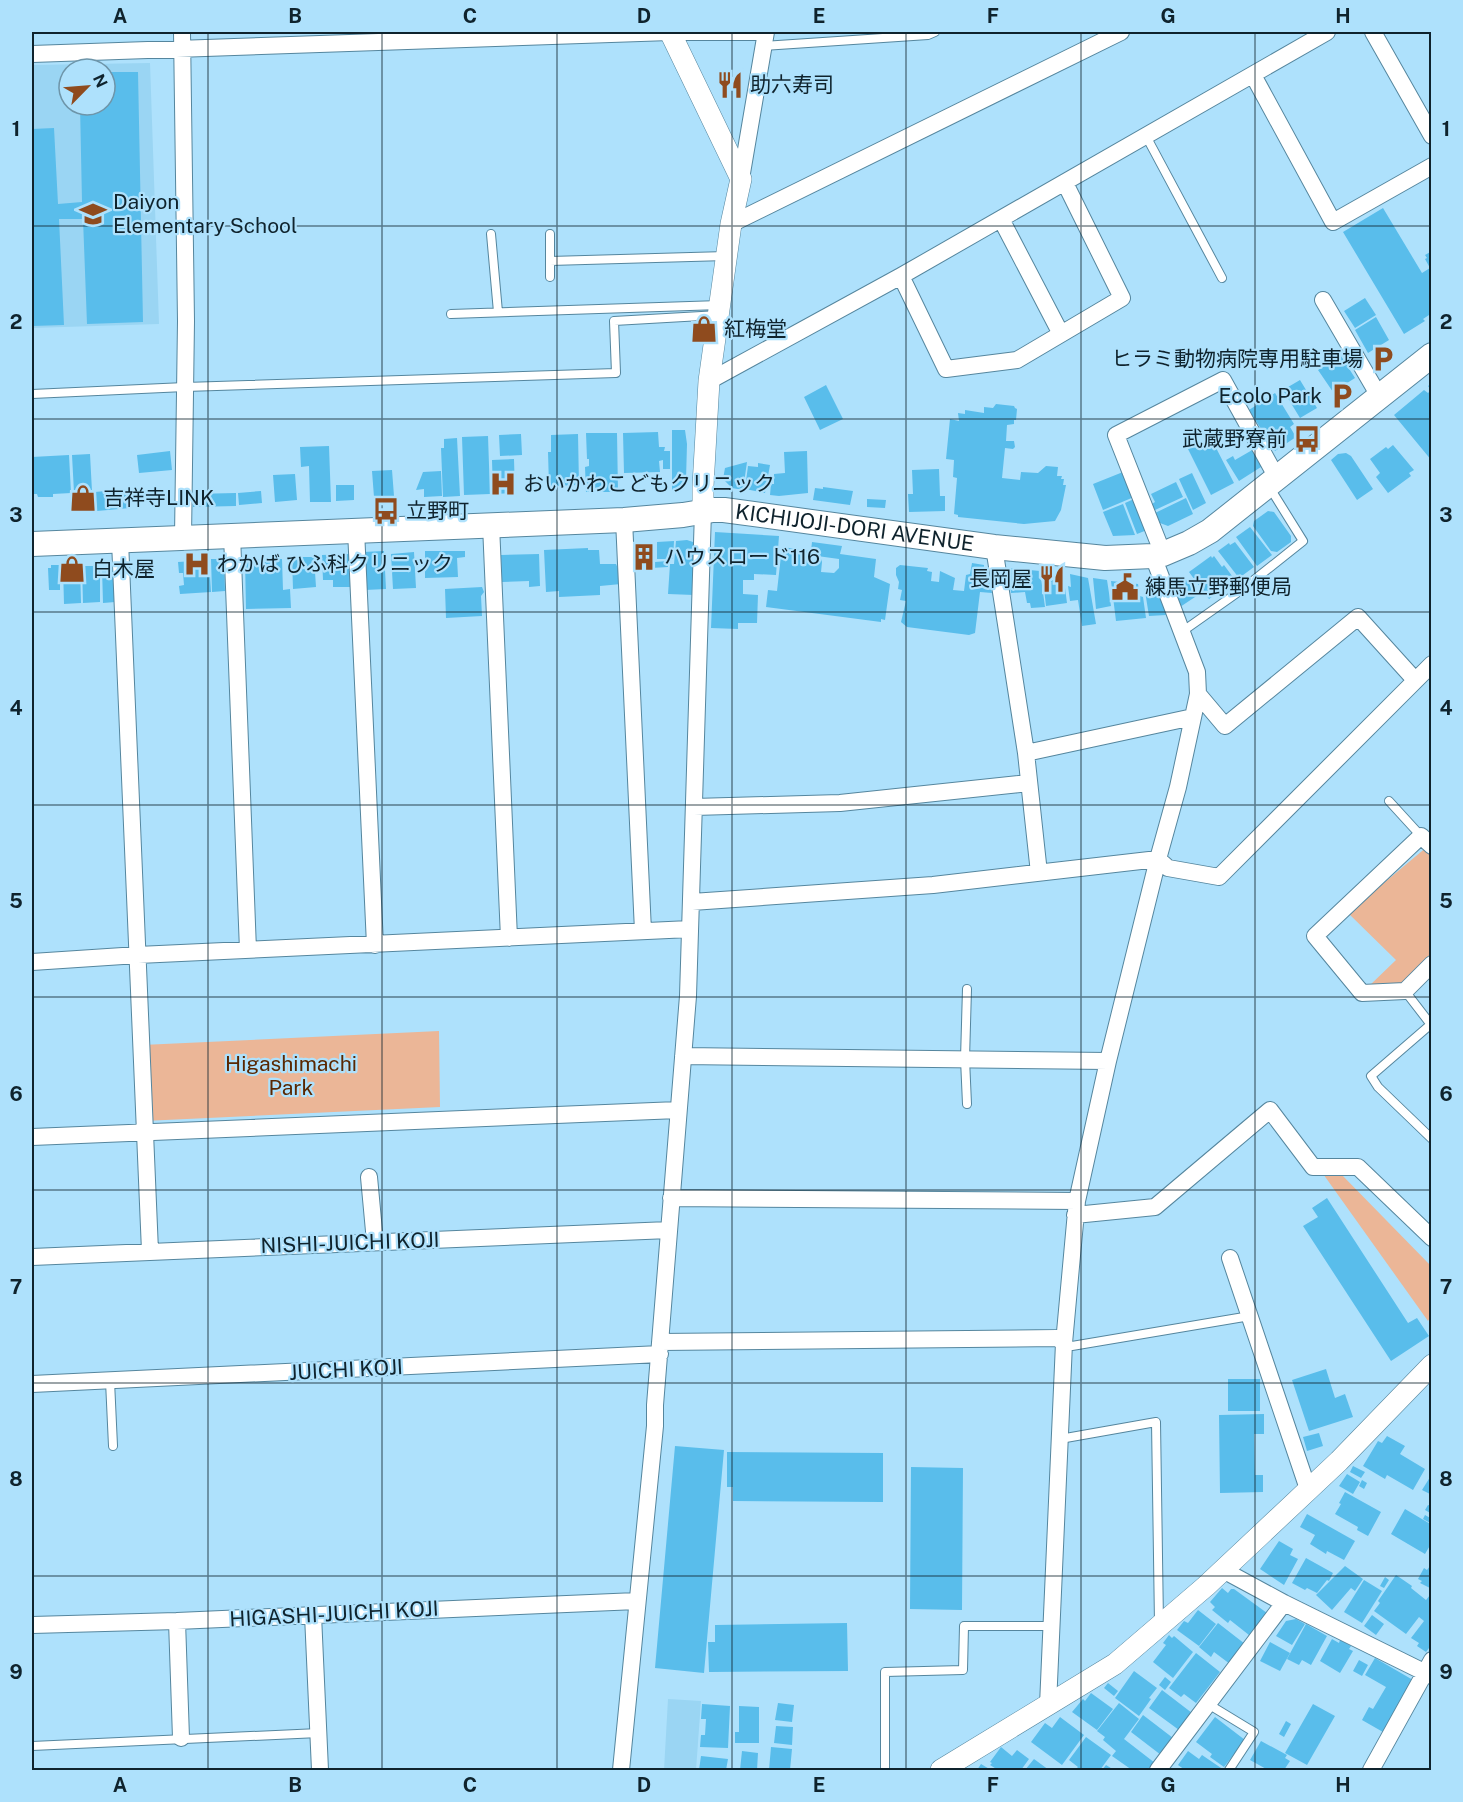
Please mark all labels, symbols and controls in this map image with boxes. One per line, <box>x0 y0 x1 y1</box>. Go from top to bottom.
text: A <box>113 4 127 28</box>
text: B <box>288 4 302 28</box>
text: C <box>463 4 477 28</box>
text: D <box>637 4 651 28</box>
text: E <box>813 4 825 28</box>
text: F <box>987 4 999 28</box>
text: G <box>1160 4 1176 28</box>
text: H <box>1335 4 1351 28</box>
north arrow <box>57 57 117 117</box>
restaurant icon: 助六寿司 <box>715 70 745 100</box>
text: N <box>89 71 111 91</box>
place label: 助六寿司 <box>750 72 834 97</box>
text: 1 <box>12 117 20 141</box>
text: 1 <box>1442 117 1450 141</box>
place label: Daiyon Elementary School <box>113 189 297 238</box>
school or university icon: Daiyon Elementary School <box>78 199 108 229</box>
text: 2 <box>10 310 22 334</box>
text: 2 <box>1440 310 1452 334</box>
shop icon: 紅梅堂 <box>689 314 719 344</box>
place label: 紅梅堂 <box>724 316 787 341</box>
parking icon: ヒラミ動物病院専用駐車場 <box>1368 344 1398 374</box>
place label: ヒラミ動物病院専用駐車場 <box>1111 346 1363 371</box>
parking icon: Ecolo Park <box>1327 381 1357 411</box>
place label: Ecolo Park <box>1218 383 1322 408</box>
bus stop icon: 武蔵野寮前 <box>1292 424 1322 454</box>
place label: 武蔵野寮前 <box>1182 426 1287 451</box>
hospital icon: おいかわこどもクリニック <box>488 469 518 499</box>
place label: おいかわこどもクリニック <box>523 471 775 496</box>
shop icon: 吉祥寺LINK <box>68 483 98 513</box>
place label: 吉祥寺LINK <box>103 485 214 510</box>
bus stop icon: 立野町 <box>371 496 401 526</box>
place label: 立野町 <box>406 498 469 523</box>
street label: KICHIJOJI-DORI AVENUE <box>734 499 976 556</box>
text: 3 <box>9 503 23 527</box>
text: 3 <box>1439 503 1453 527</box>
building icon: ハウスロード116 <box>629 542 659 572</box>
place label: ハウスロード116 <box>664 544 820 569</box>
hospital icon: わかば ひふ科クリニック <box>182 549 212 579</box>
place label: わかば ひふ科クリニック <box>217 551 453 576</box>
shop icon: 白木屋 <box>57 554 87 584</box>
place label: 白木屋 <box>92 556 155 581</box>
restaurant icon: 長岡屋 <box>1037 564 1067 594</box>
place label: 長岡屋 <box>969 566 1032 591</box>
public building icon: 練馬立野郵便局 <box>1110 572 1140 602</box>
place label: 練馬立野郵便局 <box>1145 574 1292 599</box>
text: 4 <box>9 696 23 720</box>
text: 4 <box>1439 696 1453 720</box>
text: 5 <box>9 889 23 913</box>
text: 5 <box>1439 889 1453 913</box>
park label: Higashimachi Park <box>225 1051 357 1100</box>
text: 6 <box>9 1082 23 1106</box>
text: 6 <box>1439 1082 1453 1106</box>
street label: NISHI-JUICHI KOJI <box>260 1227 440 1258</box>
text: 7 <box>10 1275 22 1299</box>
text: 7 <box>1440 1275 1452 1299</box>
street label: JUICHI KOJI <box>288 1354 404 1385</box>
text: 8 <box>9 1467 23 1491</box>
text: 8 <box>1439 1467 1453 1491</box>
street label: HIGASHI-JUICHI KOJI <box>229 1596 439 1631</box>
text: 9 <box>9 1660 23 1684</box>
text: 9 <box>1439 1660 1453 1684</box>
text: A <box>113 1773 127 1797</box>
text: B <box>288 1773 302 1797</box>
text: C <box>463 1773 477 1797</box>
text: D <box>637 1773 651 1797</box>
text: E <box>813 1773 825 1797</box>
text: F <box>987 1773 999 1797</box>
text: G <box>1160 1773 1176 1797</box>
text: H <box>1335 1773 1351 1797</box>

